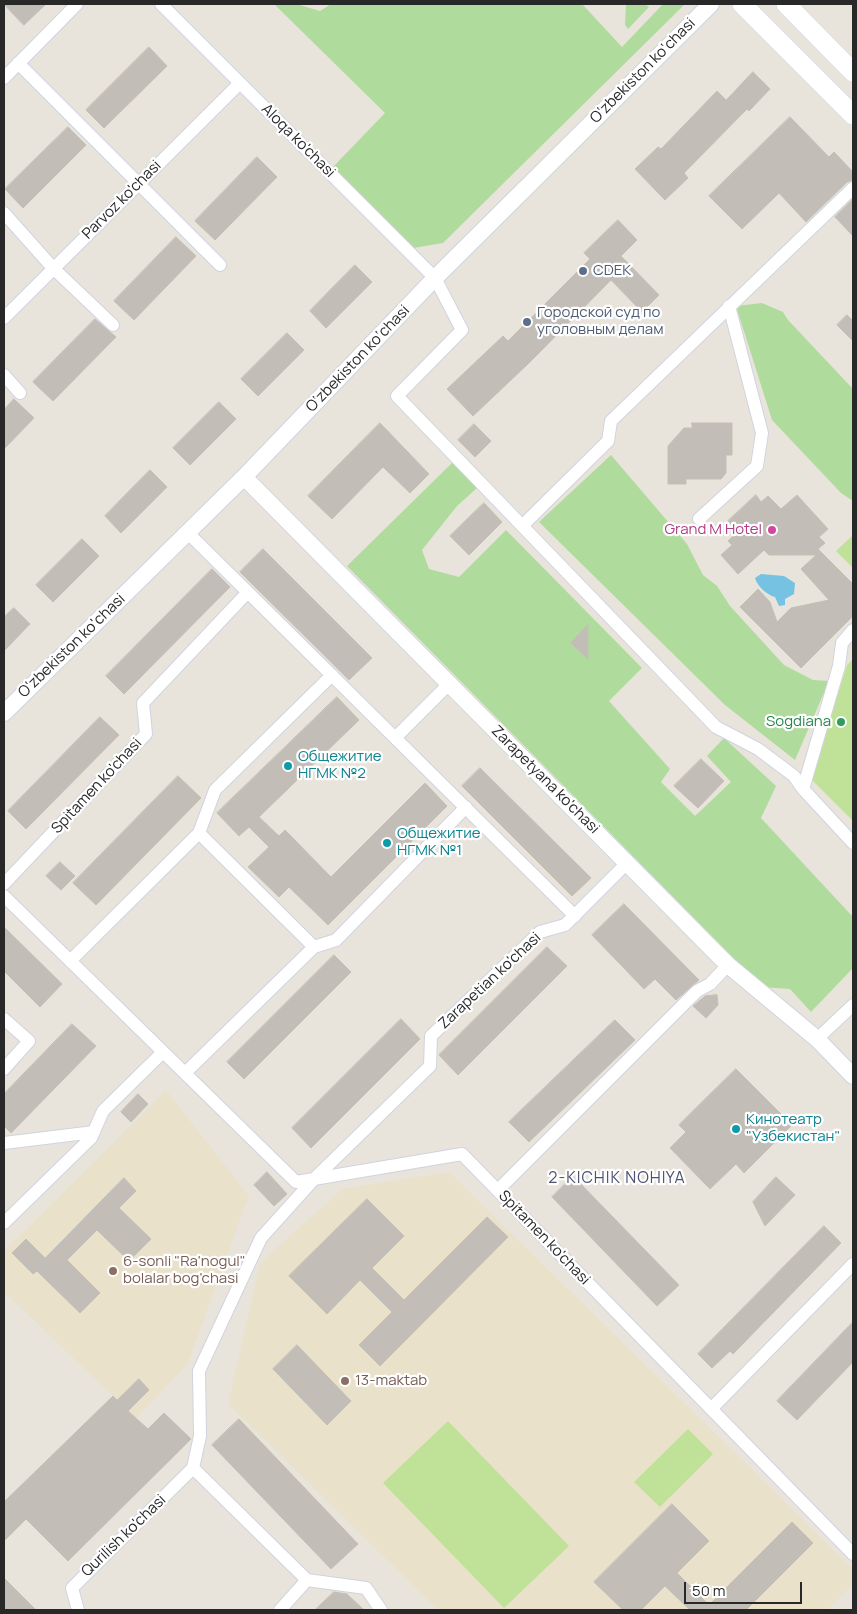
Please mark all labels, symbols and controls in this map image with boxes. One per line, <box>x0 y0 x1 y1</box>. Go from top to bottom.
street label: O‘zbekiston ko‘chasi <box>587 15 699 127</box>
street label: Aloqa ko'chasi <box>257 100 339 182</box>
street label: Parvoz ko'chasi <box>79 157 165 243</box>
place label: CDEK <box>593 262 631 280</box>
marker: CDEK <box>577 265 589 277</box>
street label: O‘zbekiston ko‘chasi <box>302 302 414 416</box>
place label: Городской суд по уголовным делам <box>537 304 664 339</box>
marker: Городской суд по уголовным делам <box>521 316 533 328</box>
place label: Grand M Hotel <box>665 521 762 539</box>
marker: Grand M Hotel <box>766 524 778 536</box>
street label: O‘zbekiston ko‘chasi <box>15 590 129 702</box>
place label: Sogdiana <box>766 713 831 731</box>
marker: Sogdiana <box>835 716 847 728</box>
street label: Zarapetyana ko'chasi <box>487 722 603 838</box>
street label: Spitamen ko'chasi <box>48 735 146 837</box>
place label: Общежитие НГМК №2 <box>298 748 382 783</box>
marker: Общежитие НГМК №2 <box>282 760 294 772</box>
place label: Общежитие НГМК №1 <box>397 825 481 860</box>
marker: Общежитие НГМК №1 <box>381 837 393 849</box>
street label: Zarapetian ko'chasi <box>435 929 545 1033</box>
place label: Кинотеатр "Узбекистан" <box>746 1111 840 1146</box>
marker: Кинотеатр "Узбекистан" <box>730 1123 742 1135</box>
district label: 2-KICHIK NOHIYA <box>546 1169 688 1189</box>
street label: Spitamen ko'chasi <box>494 1187 594 1289</box>
place label: 6-sonli "Ra'nogul" bolalar bog'chasi <box>123 1253 246 1288</box>
marker: 6-sonli "Ra'nogul" bolalar bog'chasi <box>107 1265 119 1277</box>
place label: 13-maktab <box>355 1372 427 1390</box>
marker: 13-maktab <box>339 1375 351 1387</box>
street label: Qurilish ko'chasi <box>78 1491 170 1581</box>
scale bar <box>687 1572 804 1604</box>
text: 50 m <box>692 1580 726 1601</box>

